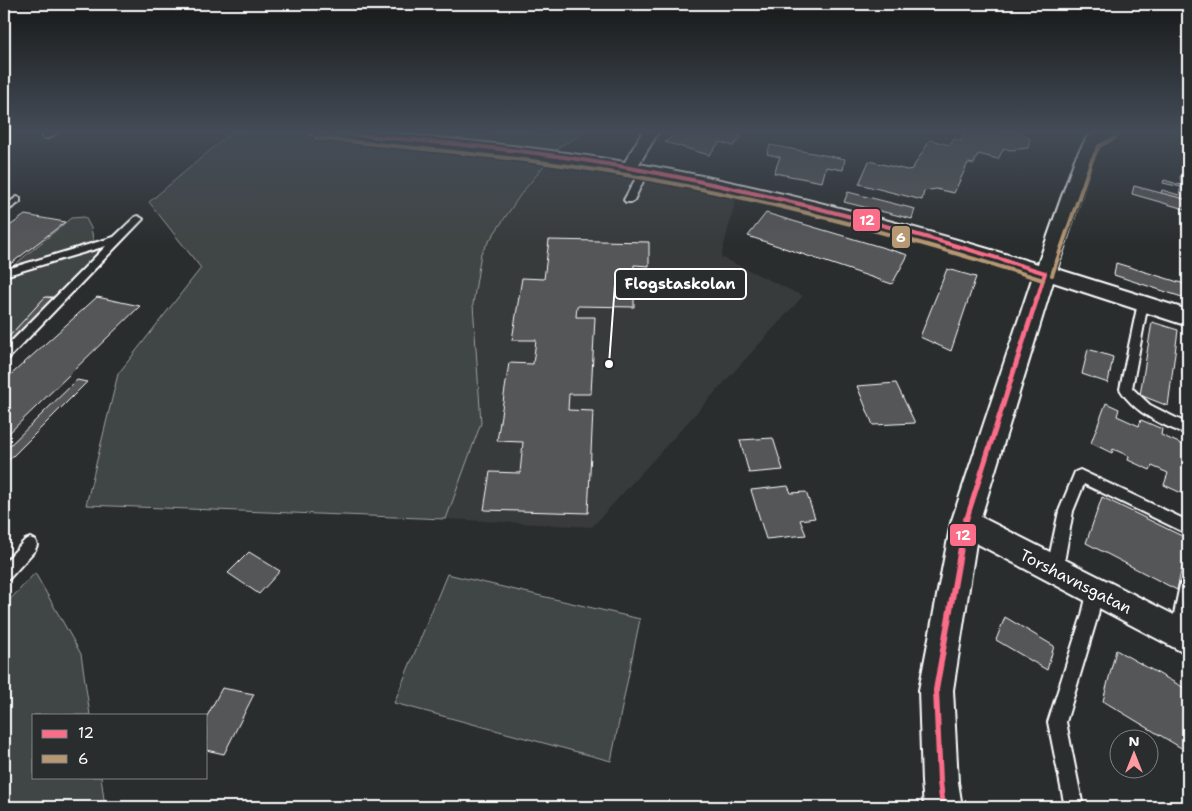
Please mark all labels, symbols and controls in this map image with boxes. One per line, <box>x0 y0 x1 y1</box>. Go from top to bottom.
line badge: 12 <box>852 208 881 232</box>
text: 12 <box>859 211 875 229</box>
line badge: 6 <box>891 225 911 249</box>
text: 6 <box>896 228 906 246</box>
callout: Flogstaskolan <box>615 269 746 299</box>
text: Flogstaskolan <box>625 274 736 294</box>
line badge: 12 <box>949 523 977 547</box>
text: 12 <box>955 526 971 544</box>
street label: Torshavnsgatan <box>1016 544 1135 619</box>
legend <box>32 714 208 778</box>
text: 12 <box>78 723 94 743</box>
north arrow <box>1110 728 1160 778</box>
text: N <box>1128 732 1140 750</box>
text: 6 <box>78 749 89 769</box>

